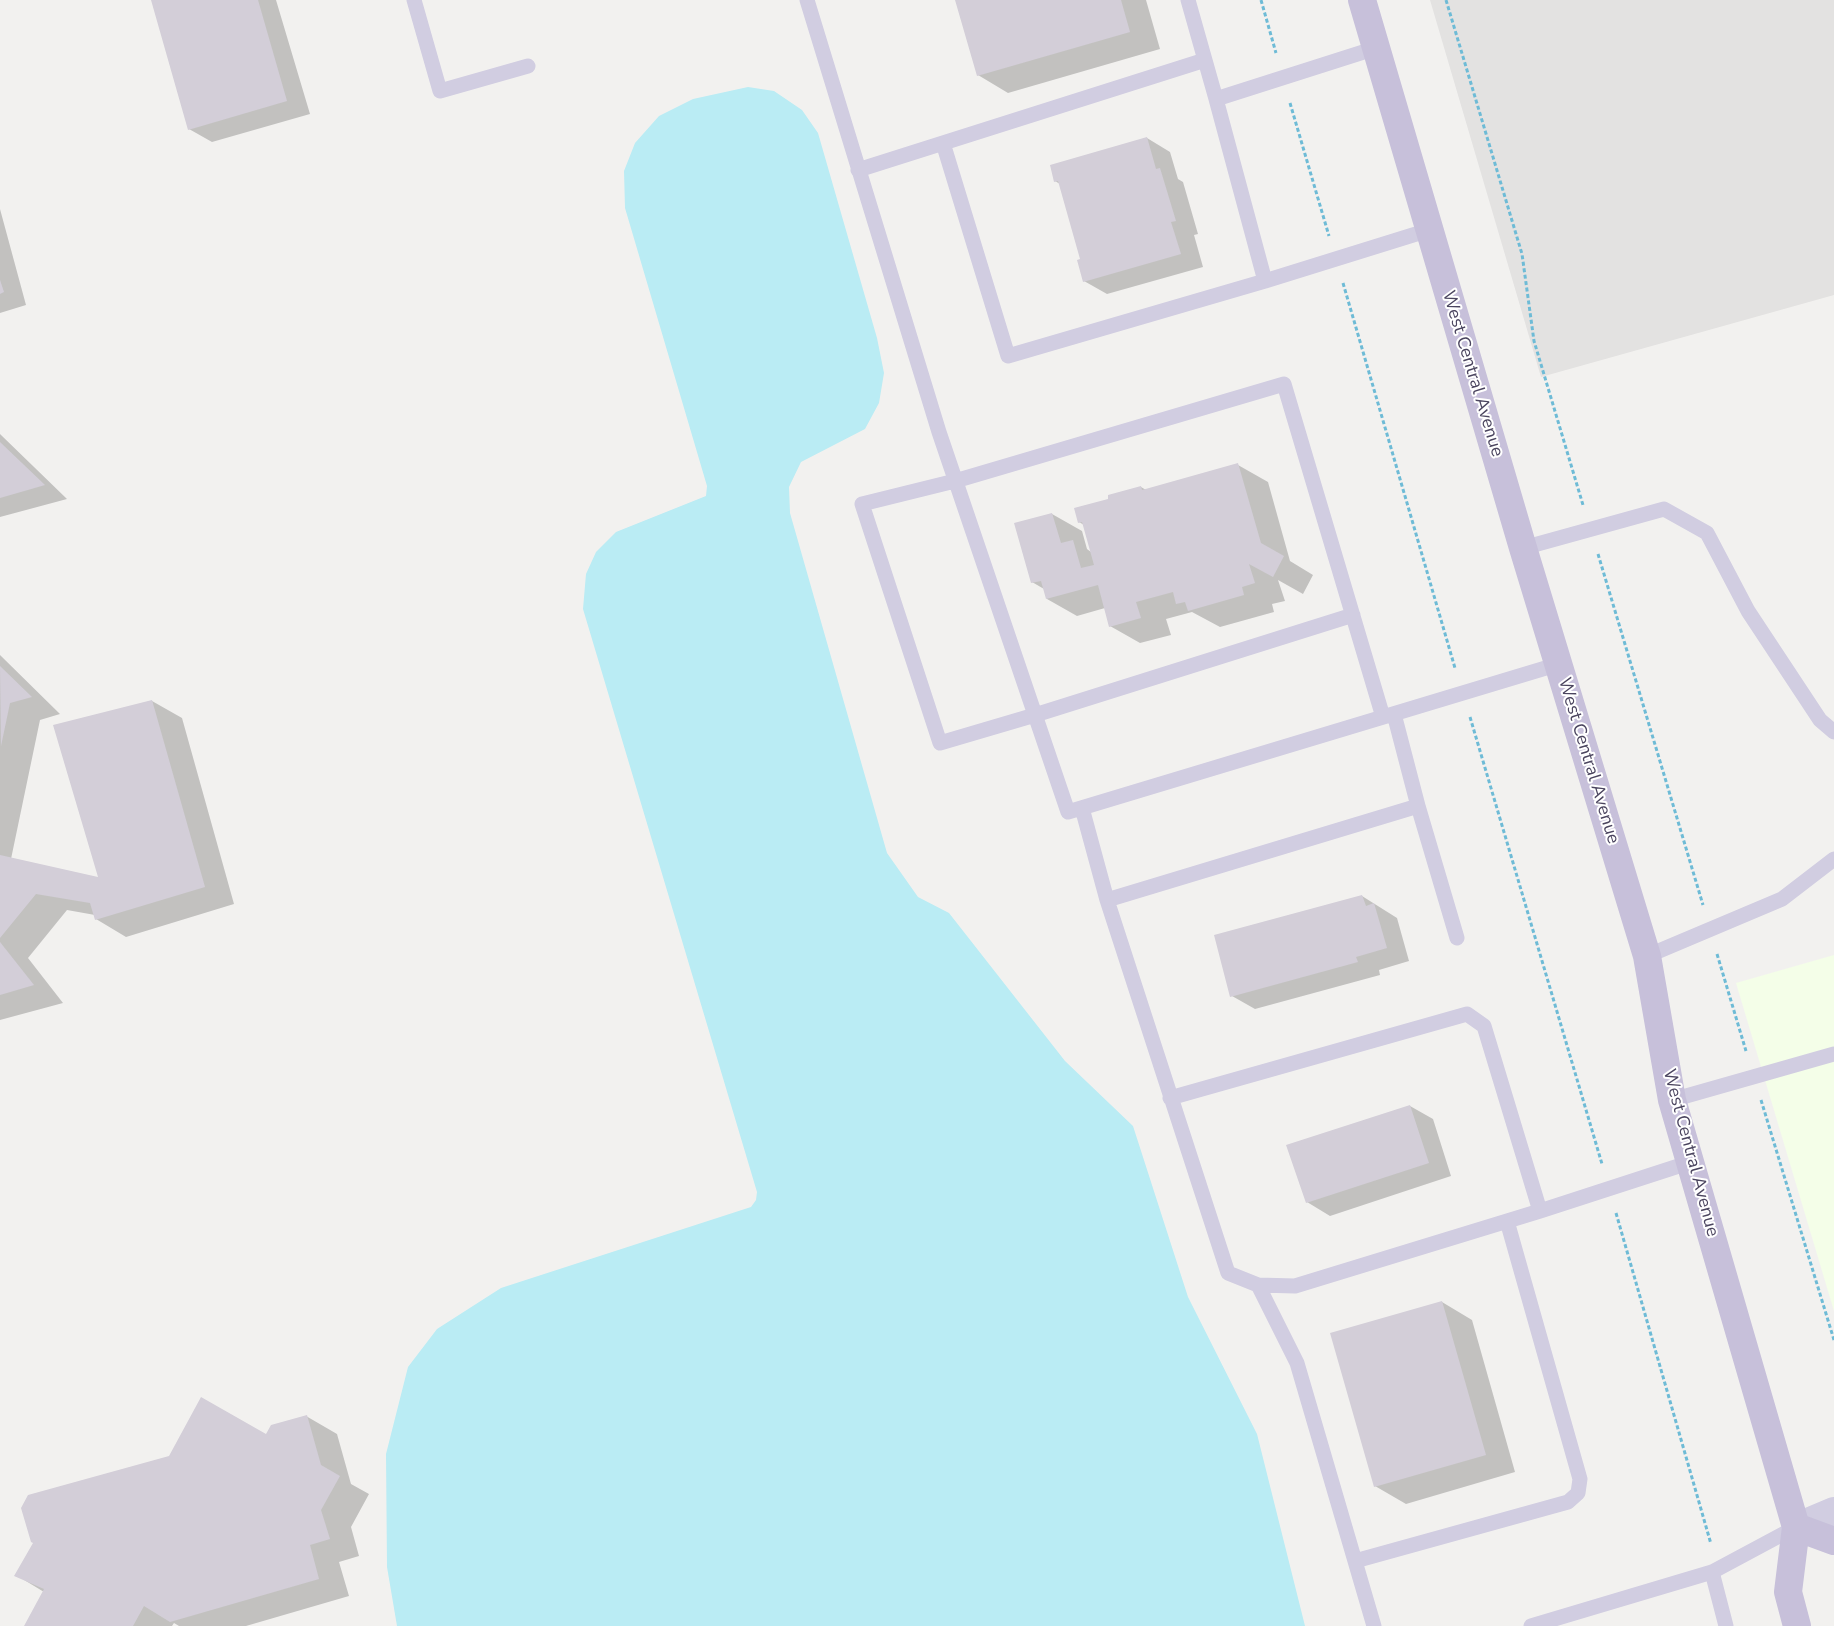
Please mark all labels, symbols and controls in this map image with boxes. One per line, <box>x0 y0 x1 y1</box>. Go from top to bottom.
street label: West Central Avenue <box>1436 288 1508 460</box>
street label: West Central Avenue <box>1552 675 1624 847</box>
street label: West Central Avenue <box>1657 1067 1723 1239</box>

